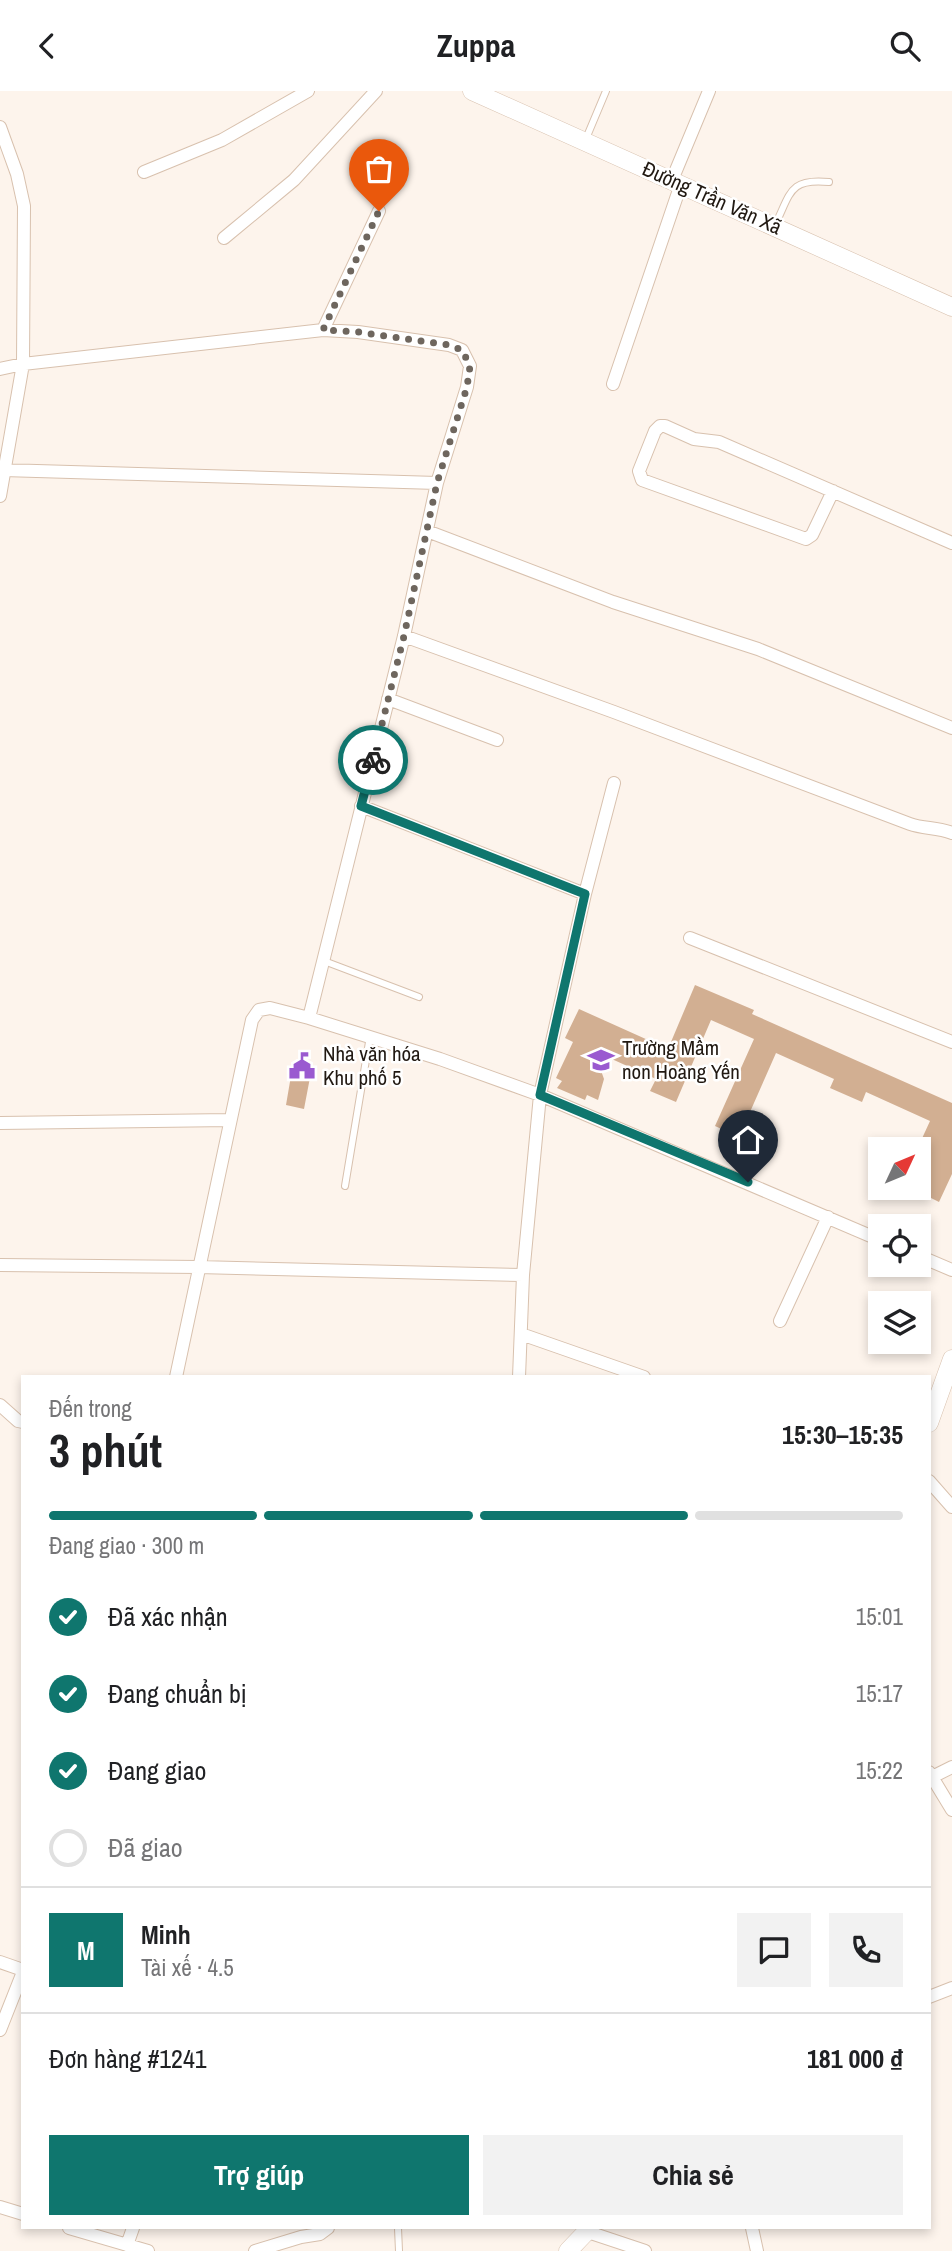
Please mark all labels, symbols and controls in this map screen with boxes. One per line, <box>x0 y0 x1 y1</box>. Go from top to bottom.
text: Zuppa <box>437 24 515 67</box>
icon: back <box>28 27 66 65</box>
icon: search <box>886 27 924 65</box>
pin <box>349 139 409 211</box>
icon: bag <box>360 150 398 188</box>
street label: Đường Trần Văn Xã <box>638 154 787 241</box>
courier <box>338 725 408 795</box>
icon: bike <box>354 741 392 779</box>
place label: Trường Mầm non Hoàng Yến <box>622 1033 740 1086</box>
place label: Nhà văn hóa Khu phố 5 <box>323 1039 421 1092</box>
school or university icon: Trường Mầm non Hoàng Yến <box>586 1045 616 1075</box>
public building icon: Nhà văn hóa Khu phố 5 <box>287 1051 317 1081</box>
pin <box>718 1110 778 1182</box>
icon: home <box>729 1121 767 1159</box>
north arrow <box>868 1137 931 1201</box>
map controls <box>868 1137 931 1354</box>
button: locate <box>868 1214 931 1277</box>
button: layers <box>868 1291 931 1354</box>
text: Đến trong <box>49 1393 132 1424</box>
text: 15:30–15:35 <box>782 1417 903 1452</box>
text: 3 phút <box>49 1419 162 1481</box>
text: Đang giao · 300 m <box>49 1530 204 1561</box>
icon: check <box>49 1598 87 1636</box>
text: Đã xác nhận <box>108 1599 228 1634</box>
text: 15:01 <box>856 1601 903 1632</box>
icon: check <box>49 1675 87 1713</box>
text: Đang chuẩn bị <box>108 1676 247 1711</box>
text: 15:17 <box>856 1678 903 1709</box>
icon: check <box>49 1752 87 1790</box>
text: Đang giao <box>108 1753 206 1788</box>
text: 15:22 <box>856 1755 903 1786</box>
text: Đã giao <box>108 1830 183 1865</box>
button: chat <box>737 1913 811 1987</box>
button: phone <box>829 1913 903 1987</box>
text: Minh <box>141 1917 191 1952</box>
text: M <box>77 1933 95 1968</box>
text: Tài xế · 4.5 <box>141 1952 234 1983</box>
text: Đơn hàng #1241 <box>49 2041 207 2076</box>
text: 181 000 ₫ <box>807 2041 903 2076</box>
button: Trợ giúp <box>49 2135 469 2215</box>
button: Chia sẻ <box>483 2135 903 2215</box>

